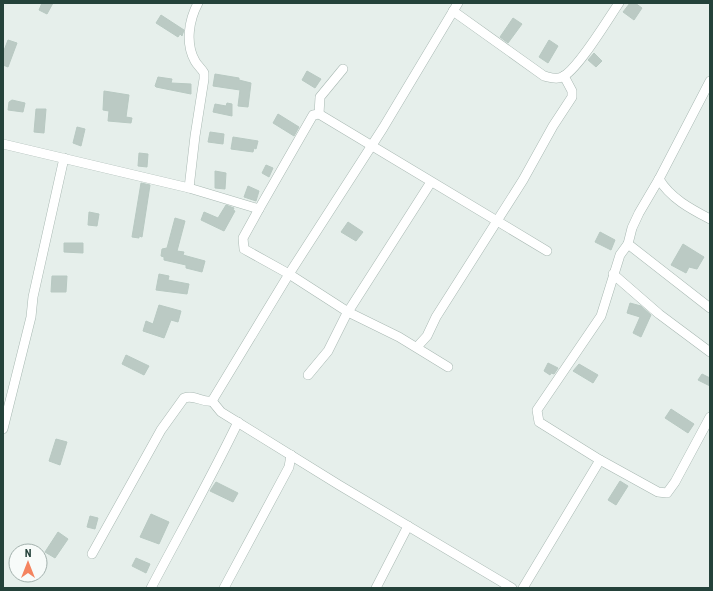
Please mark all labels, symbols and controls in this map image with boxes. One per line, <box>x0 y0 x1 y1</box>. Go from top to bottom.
north arrow <box>8 543 48 583</box>
text: N <box>25 547 32 560</box>

